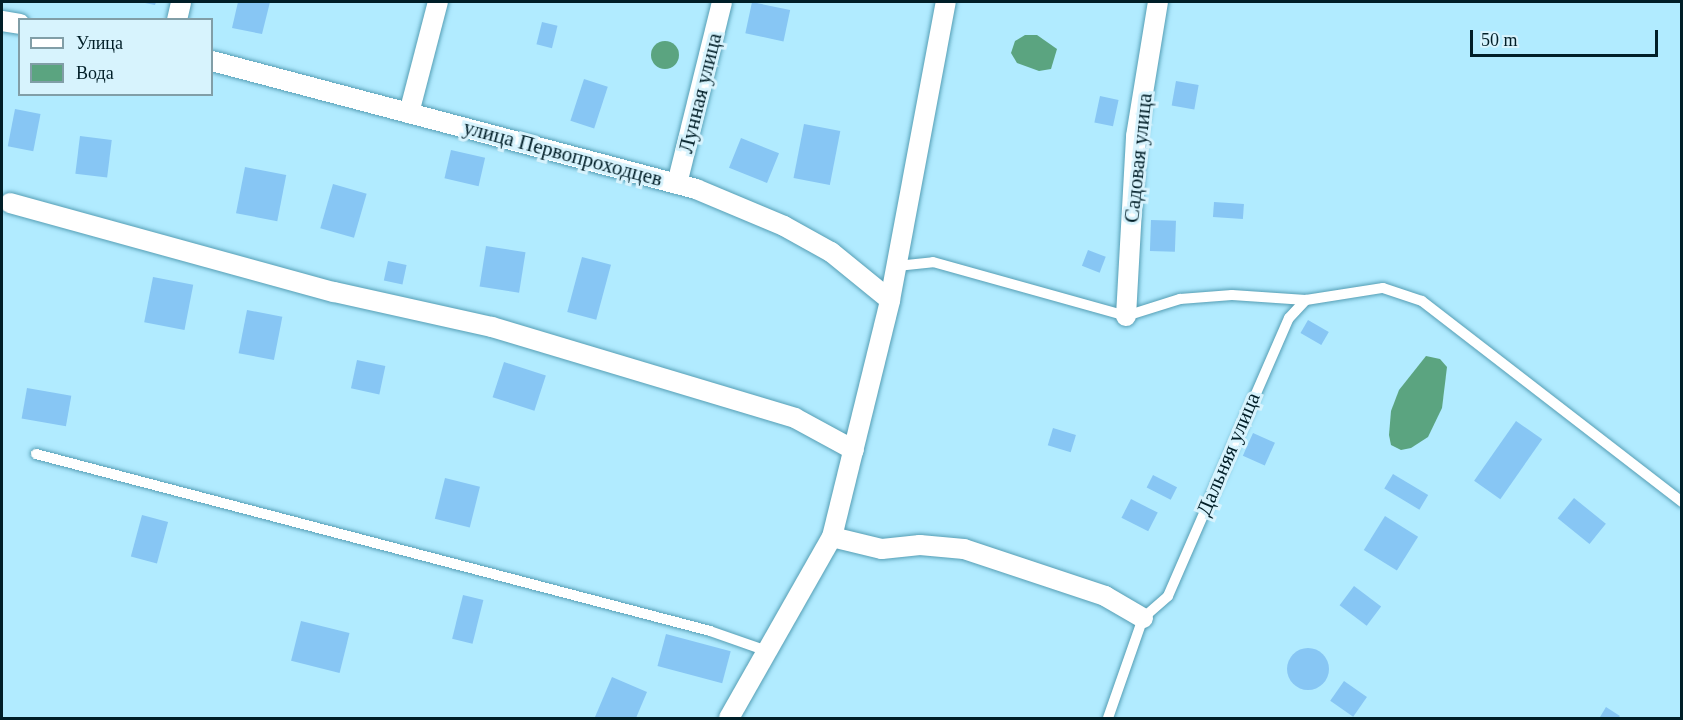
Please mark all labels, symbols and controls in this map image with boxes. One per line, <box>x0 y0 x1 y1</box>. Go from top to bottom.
legend <box>18 18 213 96</box>
scale bar <box>1473 18 1660 56</box>
street label: Лунная улица <box>673 30 727 156</box>
text: 50 m <box>1481 30 1518 50</box>
text: Улица <box>76 33 123 53</box>
text: Вода <box>76 63 114 83</box>
street label: Садовая улица <box>1119 92 1157 224</box>
street label: улица Первопроходцев <box>461 114 665 192</box>
street label: Дальняя улица <box>1191 389 1265 519</box>

